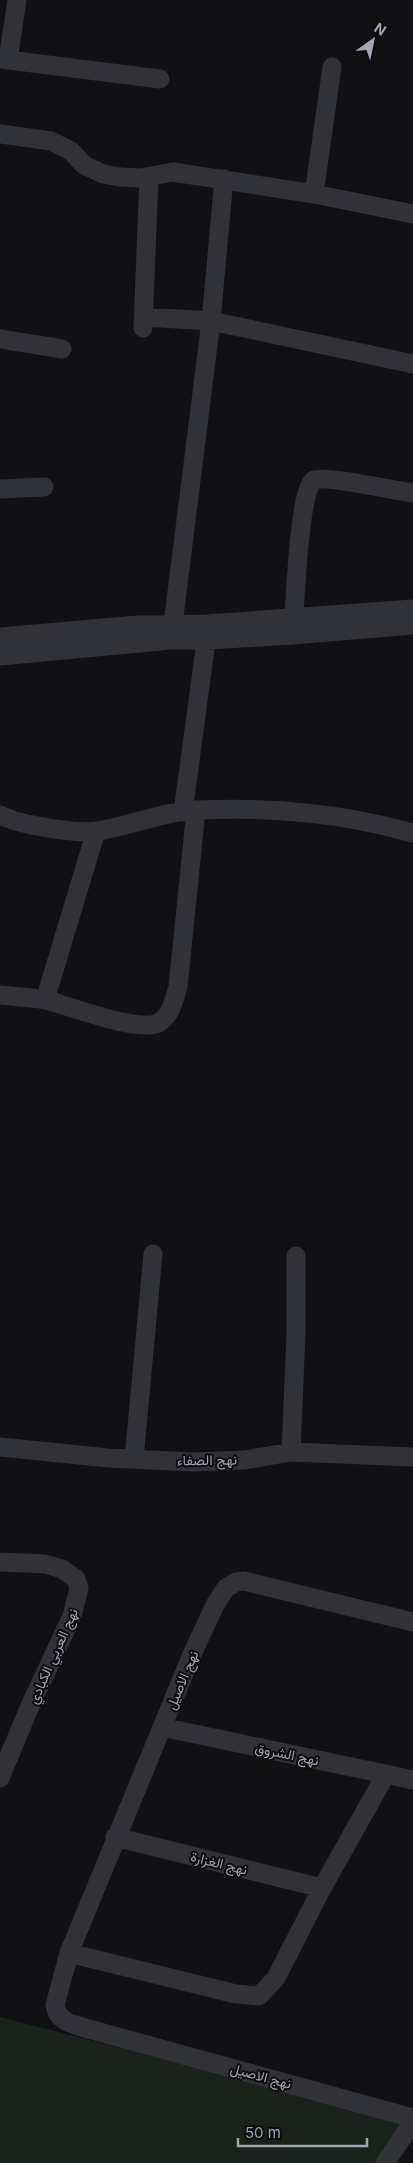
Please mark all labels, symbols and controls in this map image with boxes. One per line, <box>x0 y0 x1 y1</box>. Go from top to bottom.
north arrow <box>348 15 398 65</box>
text: N <box>371 19 389 39</box>
street label: نهج الصفاء <box>177 1450 237 1472</box>
street label: نهج العربي الكبادي <box>24 1605 85 1708</box>
street label: نهج الاصيل <box>162 1648 204 1713</box>
street label: نهج الشروق <box>253 1738 321 1771</box>
street label: نهج الغزارة <box>188 1847 249 1881</box>
street label: نهج الاصيل <box>228 2059 293 2095</box>
scale bar <box>238 2116 367 2148</box>
text: 50 m <box>245 2123 281 2142</box>

